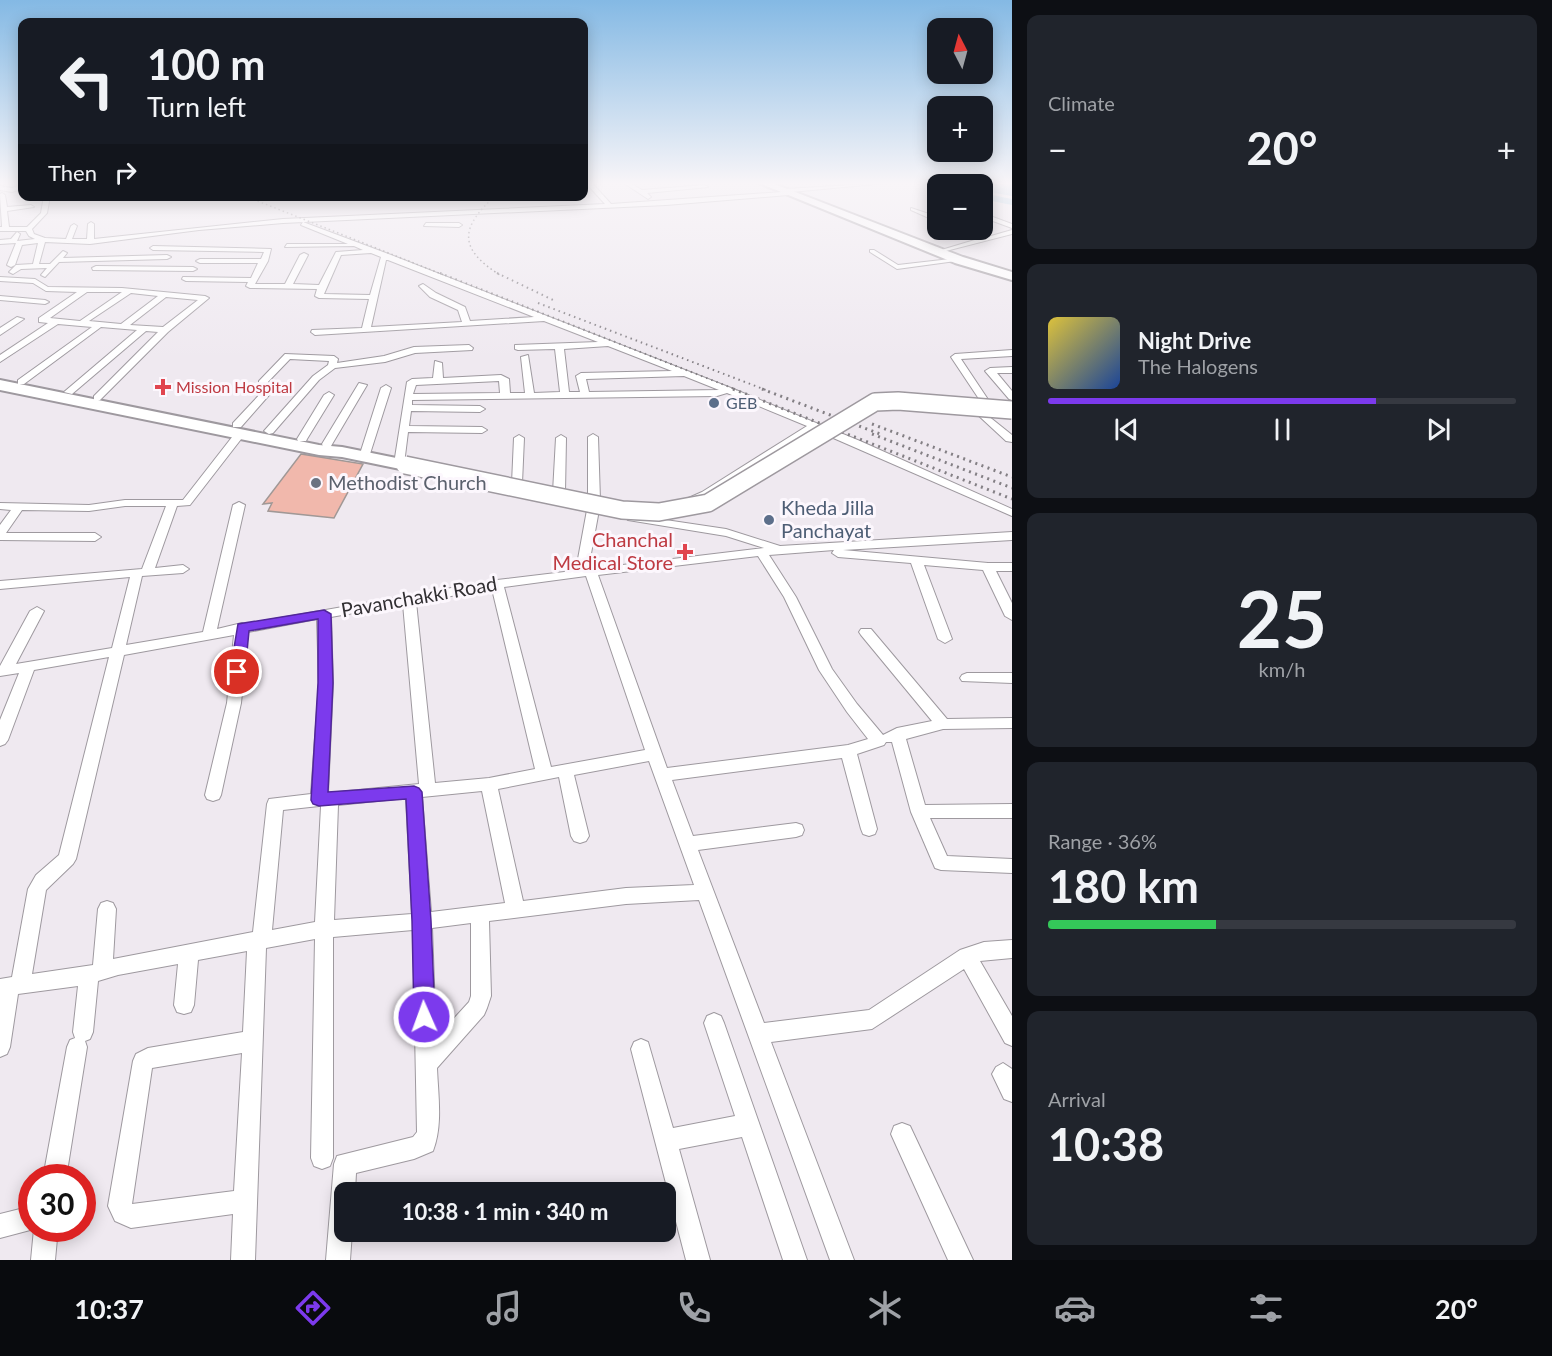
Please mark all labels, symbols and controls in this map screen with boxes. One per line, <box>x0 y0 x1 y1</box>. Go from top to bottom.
north arrow <box>927 18 993 84</box>
map controls <box>927 18 993 240</box>
text: 100 m <box>147 39 265 89</box>
icon: left <box>48 42 126 120</box>
text: Turn left <box>147 90 246 123</box>
text: Climate <box>1048 91 1115 115</box>
button: + <box>927 96 993 162</box>
text: 20° <box>1247 121 1317 175</box>
text: − <box>1048 129 1067 169</box>
text: + <box>1497 129 1516 169</box>
icon: right <box>109 156 142 189</box>
text: Then <box>48 159 97 186</box>
button: − <box>927 174 993 240</box>
text: Night Drive <box>1138 327 1251 354</box>
text: The Halogens <box>1138 354 1258 378</box>
place label: Mission Hospital <box>176 377 293 396</box>
marker: Mission Hospital <box>154 378 172 396</box>
place label: GEB <box>726 393 757 412</box>
marker: GEB <box>707 396 721 410</box>
icon: previous <box>1110 413 1143 446</box>
icon: pause <box>1266 413 1299 446</box>
icon: next <box>1422 413 1455 446</box>
place label: Methodist Church <box>328 470 487 494</box>
marker: Methodist Church <box>309 476 323 490</box>
place label: Kheda Jilla Panchayat <box>781 495 874 542</box>
marker: Kheda Jilla Panchayat <box>762 513 776 527</box>
place label: Chanchal Medical Store <box>553 527 673 574</box>
marker: Chanchal Medical Store <box>678 545 692 559</box>
street label: Pavanchakki Road <box>339 570 499 622</box>
text: 25 <box>1237 571 1327 665</box>
pin <box>211 646 262 697</box>
icon: arrive <box>220 655 253 688</box>
text: km/h <box>1259 657 1305 681</box>
text: Range · 36% <box>1048 829 1157 853</box>
text: 180 km <box>1048 859 1199 913</box>
position arrow <box>392 985 456 1049</box>
text: Arrival <box>1048 1087 1106 1111</box>
text: 10:38 <box>1048 1117 1164 1171</box>
speed limit sign: 30 <box>18 1164 96 1242</box>
text: 10:38 · 1 min · 340 m <box>402 1198 608 1225</box>
icon: directions <box>292 1287 334 1329</box>
icon: music <box>483 1287 525 1329</box>
icon: phone <box>673 1287 715 1329</box>
icon: climate <box>864 1287 906 1329</box>
icon: car <box>1054 1287 1096 1329</box>
icon: filters <box>1245 1287 1287 1329</box>
text: 10:37 <box>74 1292 144 1325</box>
text: 20° <box>1435 1292 1478 1325</box>

